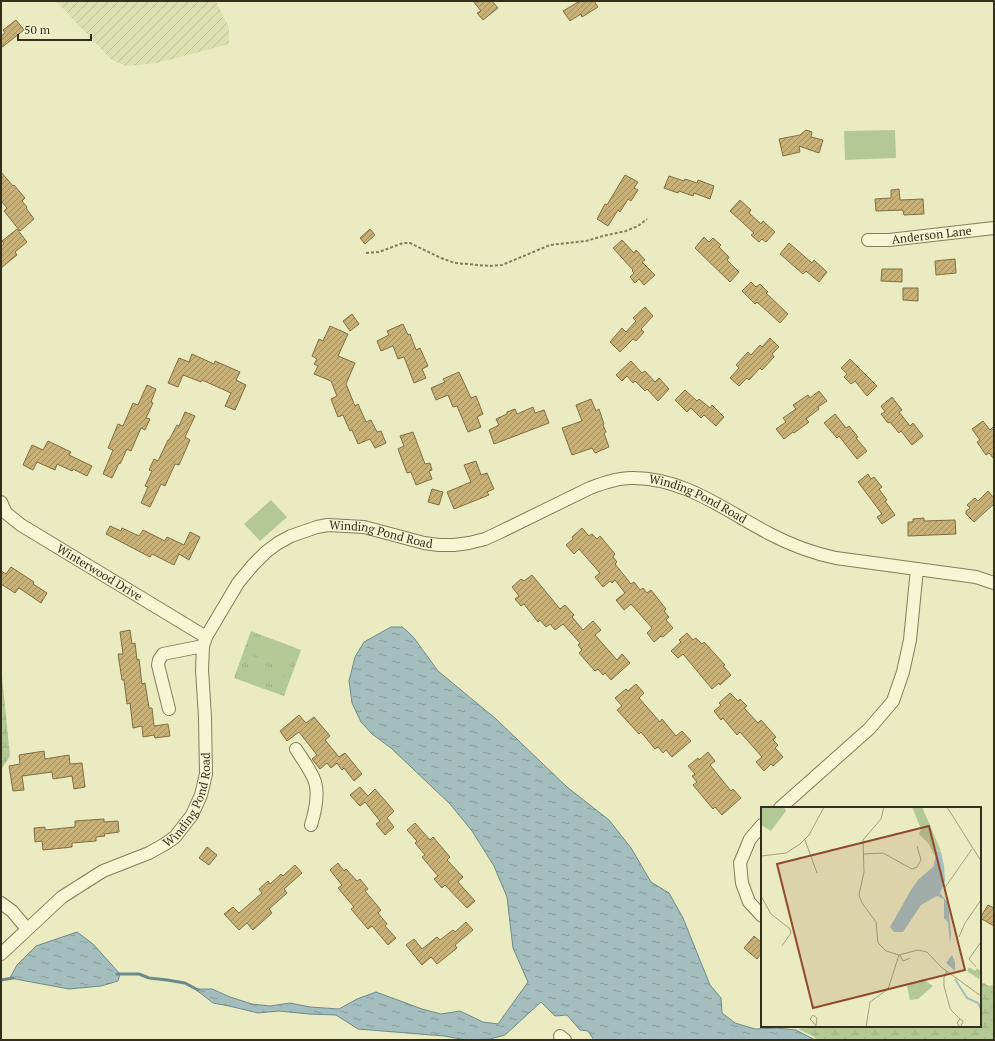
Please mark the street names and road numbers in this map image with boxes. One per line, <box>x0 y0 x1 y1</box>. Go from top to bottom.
street label: Anderson Lane <box>891 223 972 247</box>
street label: Winding Pond Road <box>648 471 750 527</box>
street label: Winding Pond Road <box>329 517 434 551</box>
street label: Winterwood Drive <box>54 540 145 604</box>
street label: Winding Pond Road <box>160 752 213 850</box>

